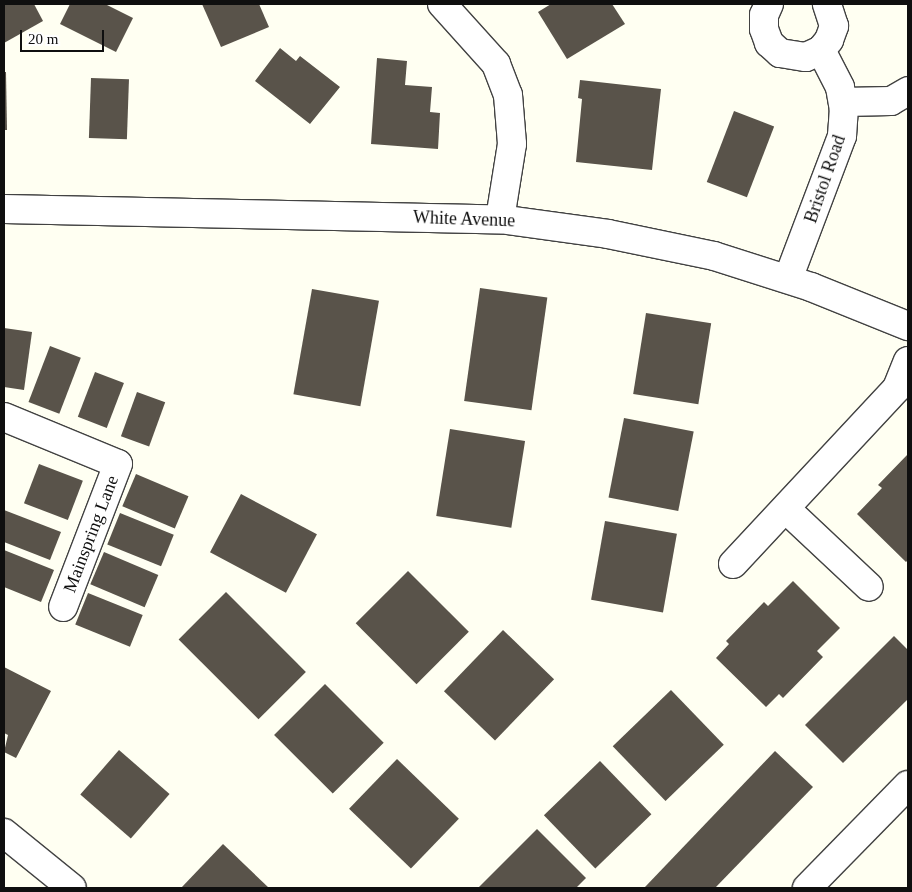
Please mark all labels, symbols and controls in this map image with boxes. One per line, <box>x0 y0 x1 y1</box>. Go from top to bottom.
scale bar <box>22 20 106 52</box>
text: 20 m <box>28 31 58 47</box>
street label: Bristol Road <box>800 132 850 226</box>
street label: White Avenue <box>412 206 516 232</box>
street label: Mainspring Lane <box>59 472 123 596</box>

